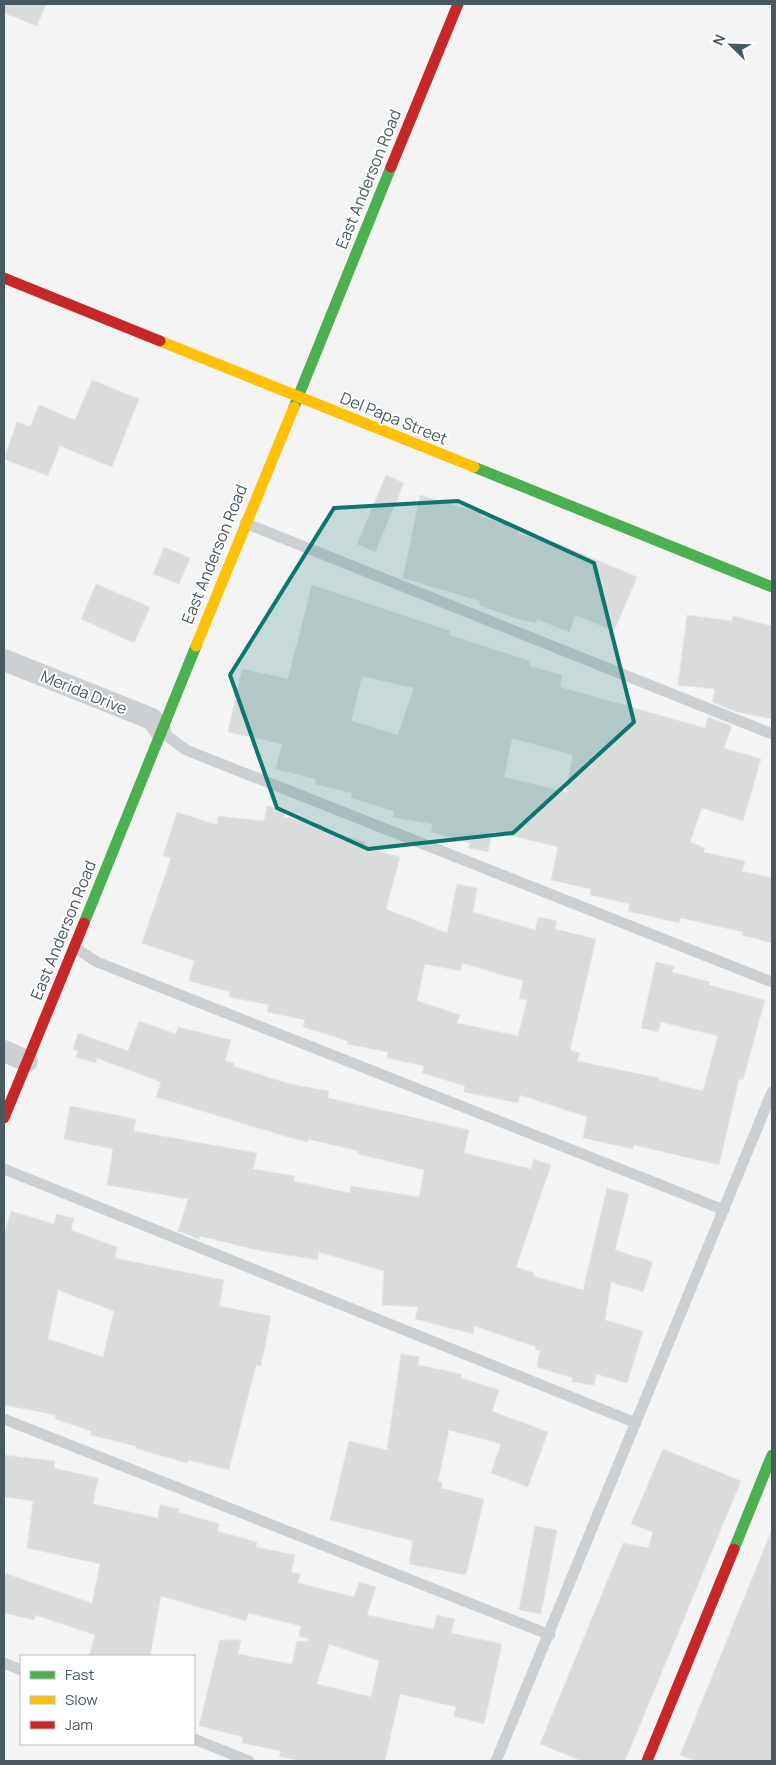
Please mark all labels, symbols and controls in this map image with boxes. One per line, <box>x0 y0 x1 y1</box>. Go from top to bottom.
north arrow <box>706 20 756 70</box>
text: N <box>708 31 729 48</box>
street label: East Anderson Road <box>330 106 406 252</box>
street label: Del Papa Street <box>337 386 451 450</box>
street label: East Anderson Road <box>176 481 252 627</box>
street label: Merida Drive <box>38 665 130 719</box>
street label: East Anderson Road <box>25 857 101 1003</box>
legend <box>20 1655 195 1745</box>
text: Fast <box>65 1664 94 1685</box>
text: Slow <box>65 1689 98 1710</box>
text: Jam <box>65 1714 93 1735</box>

